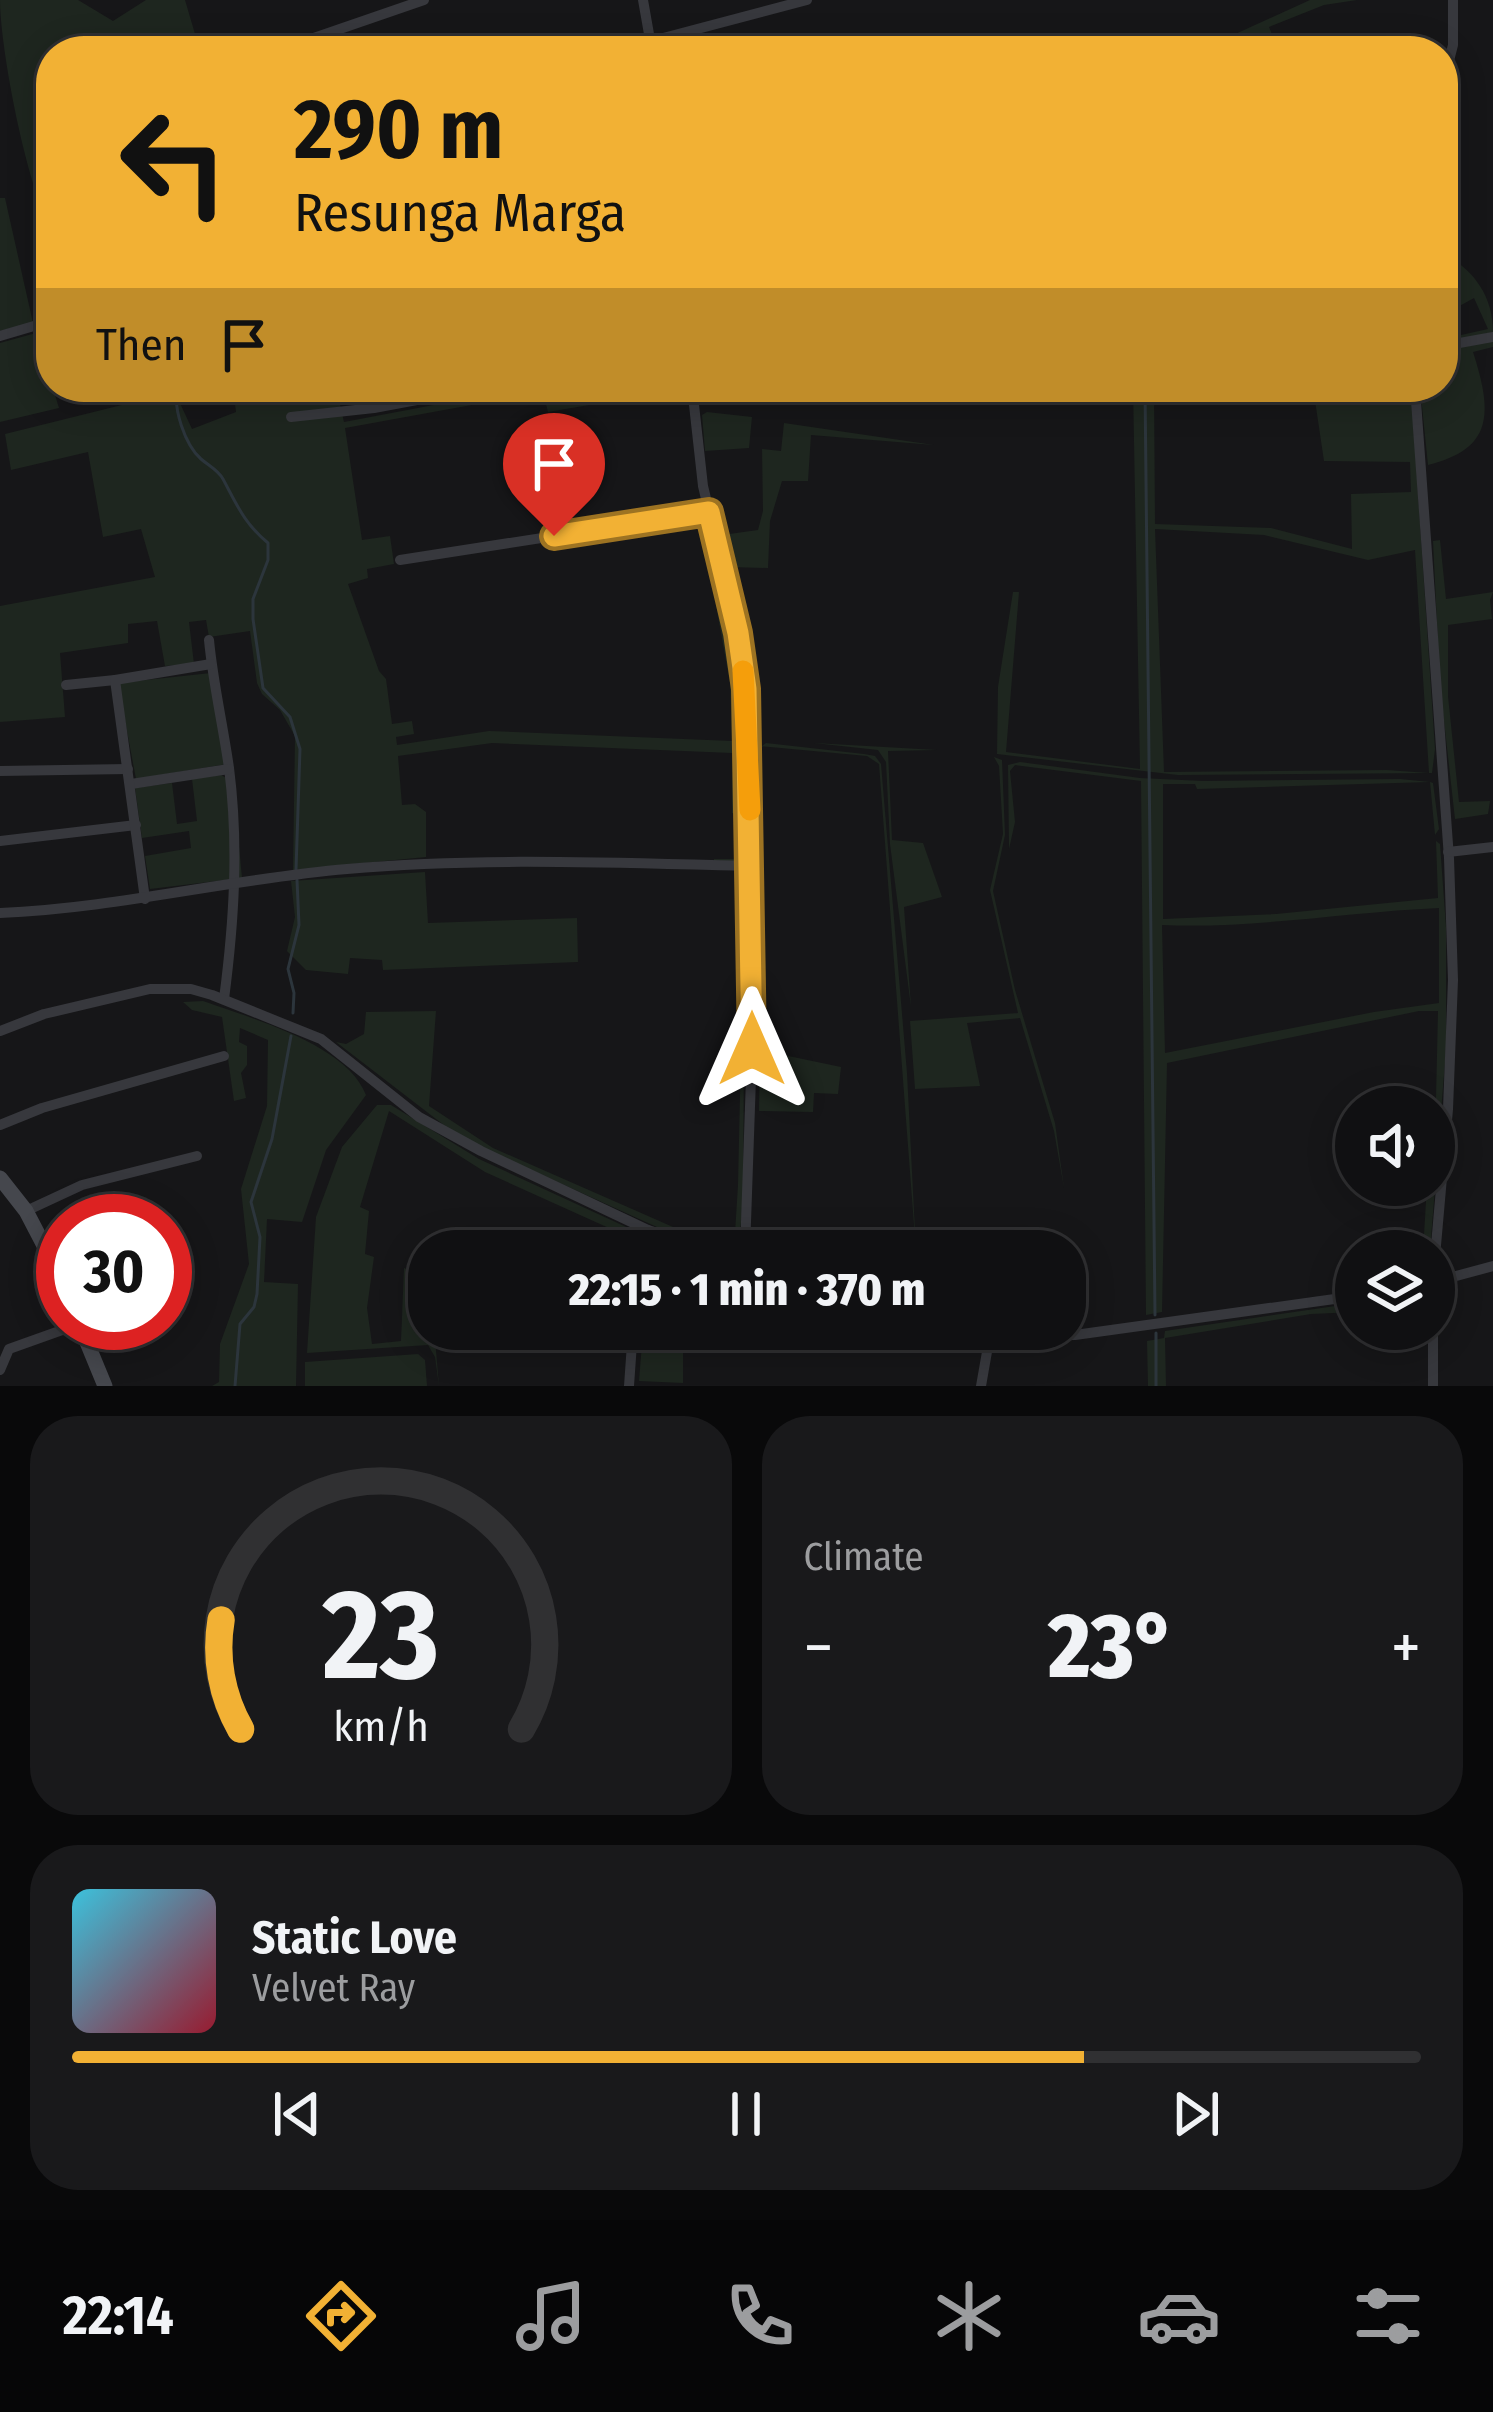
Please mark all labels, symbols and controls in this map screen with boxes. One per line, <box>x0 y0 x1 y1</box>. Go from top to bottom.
text: 290 m <box>294 79 503 180</box>
icon: left <box>96 84 252 240</box>
text: Resunga Marga <box>294 181 626 245</box>
icon: arrive <box>211 312 277 378</box>
text: Then <box>96 318 187 372</box>
pin <box>503 413 605 536</box>
icon: arrive <box>521 431 587 497</box>
position arrow <box>689 986 815 1112</box>
map controls <box>1335 1086 1455 1350</box>
button: sound <box>1335 1086 1455 1206</box>
speed limit sign: 30 <box>36 1194 192 1350</box>
button: layers <box>1335 1230 1455 1350</box>
text: 22:15 · 1 min · 370 m <box>569 1263 925 1317</box>
text: Climate <box>804 1534 924 1580</box>
text: 23 <box>321 1561 439 1711</box>
text: 23° <box>1048 1593 1176 1701</box>
text: − <box>804 1608 833 1687</box>
text: + <box>1391 1608 1421 1687</box>
text: km/h <box>333 1700 429 1751</box>
text: Static Love <box>252 1911 457 1965</box>
text: Velvet Ray <box>252 1965 415 2011</box>
icon: previous <box>264 2081 330 2147</box>
icon: pause <box>713 2081 779 2147</box>
icon: next <box>1163 2081 1229 2147</box>
icon: directions <box>299 2274 383 2358</box>
icon: music <box>509 2274 593 2358</box>
icon: phone <box>718 2274 802 2358</box>
icon: climate <box>927 2274 1011 2358</box>
icon: car <box>1137 2274 1221 2358</box>
icon: filters <box>1346 2274 1430 2358</box>
text: 22:14 <box>63 2284 174 2348</box>

